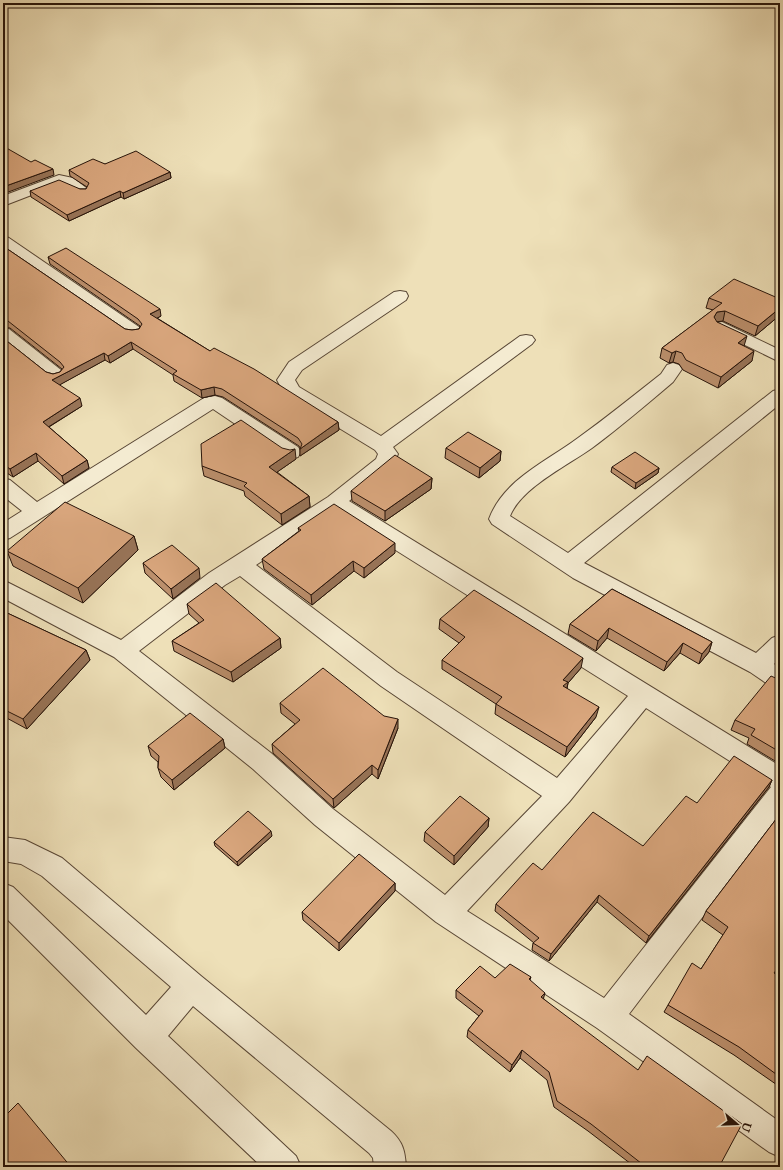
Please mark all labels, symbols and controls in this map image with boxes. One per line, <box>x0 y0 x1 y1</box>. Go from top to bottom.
north arrow <box>717 1104 757 1144</box>
text: U <box>738 1121 754 1134</box>

